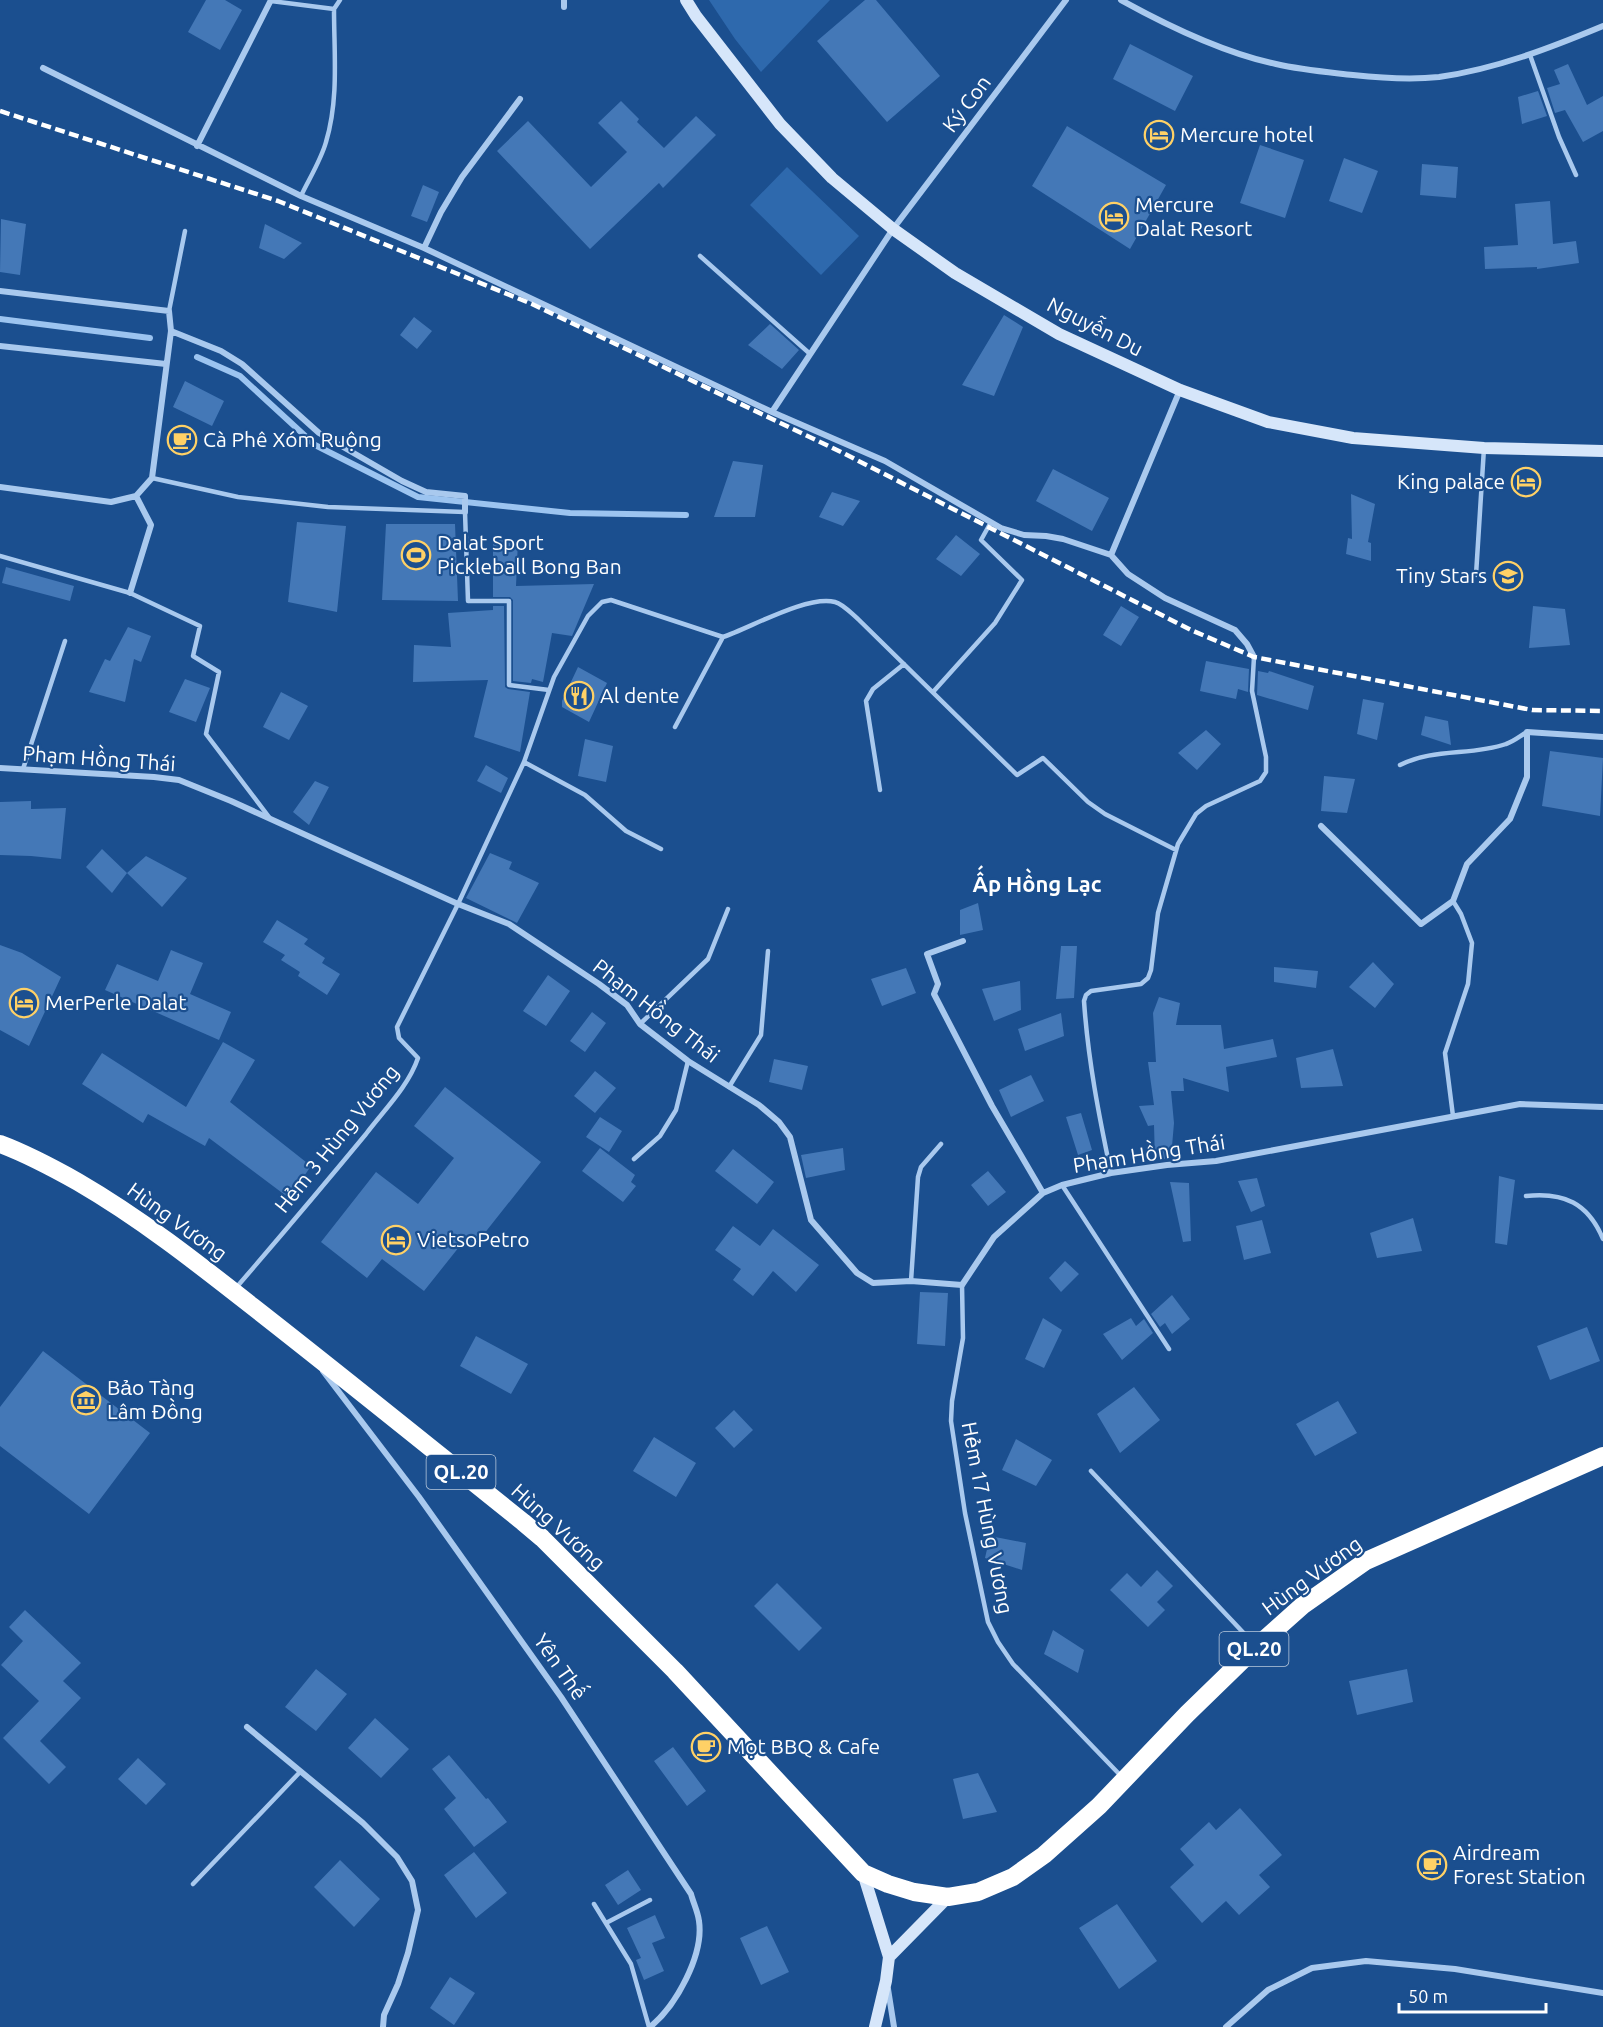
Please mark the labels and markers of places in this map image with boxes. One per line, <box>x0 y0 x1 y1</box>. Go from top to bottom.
hotel icon: Mercure hotel <box>1143 119 1175 151</box>
place label: Mercure hotel <box>1180 122 1313 146</box>
place label: Mercure Dalat Resort <box>1135 192 1252 240</box>
hotel icon: Mercure Dalat Resort <box>1098 201 1130 233</box>
cafe icon: Cà Phê Xóm Ruộng <box>166 424 198 456</box>
place label: Cà Phê Xóm Ruộng <box>203 427 382 451</box>
hotel icon: King palace <box>1510 466 1542 498</box>
place label: King palace <box>1397 469 1505 493</box>
place label: Dalat Sport Pickleball Bong Ban <box>437 530 622 578</box>
sports icon: Dalat Sport Pickleball Bong Ban <box>400 539 432 571</box>
school or university icon: Tiny Stars <box>1492 560 1524 592</box>
place label: Tiny Stars <box>1396 563 1487 587</box>
restaurant icon: Al dente <box>563 680 595 712</box>
place label: Al dente <box>600 683 680 707</box>
hotel icon: MerPerle Dalat <box>8 987 40 1019</box>
place label: MerPerle Dalat <box>45 990 187 1014</box>
hotel icon: VietsoPetro <box>380 1224 412 1256</box>
place label: VietsoPetro <box>417 1227 530 1251</box>
place label: Bảo Tàng Lâm Đồng <box>107 1375 203 1423</box>
museum icon: Bảo Tàng Lâm Đồng <box>70 1384 102 1416</box>
cafe icon: Mọt BBQ & Cafe <box>690 1731 722 1763</box>
place label: Mọt BBQ & Cafe <box>727 1734 880 1758</box>
place label: Airdream Forest Station <box>1453 1840 1586 1888</box>
cafe icon: Airdream Forest Station <box>1416 1849 1448 1881</box>

